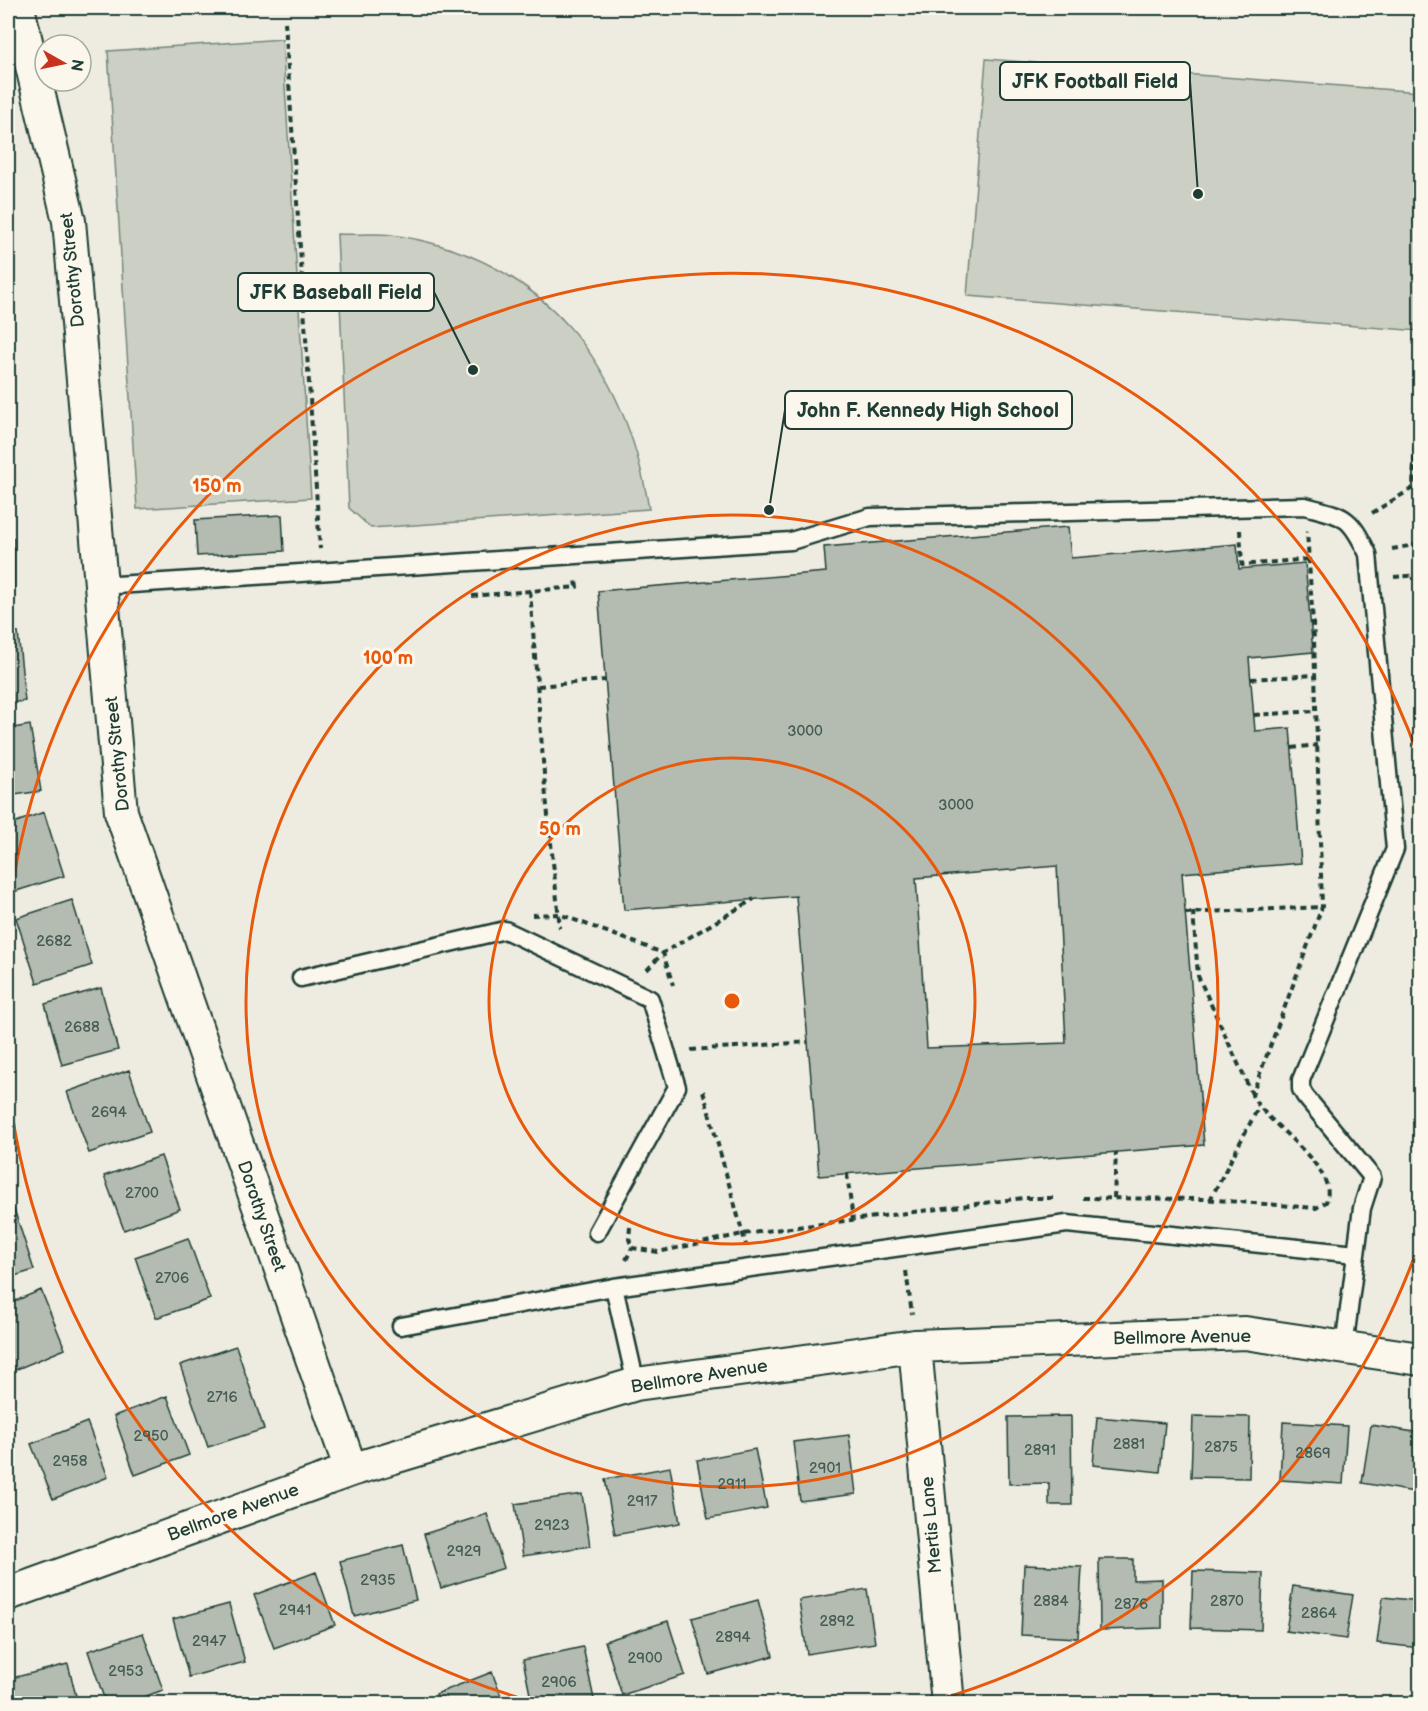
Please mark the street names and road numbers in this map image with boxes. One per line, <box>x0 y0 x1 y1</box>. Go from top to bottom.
street label: Dorothy Street <box>56 211 89 329</box>
street label: Dorothy Street <box>101 695 134 813</box>
street label: Dorothy Street <box>233 1158 290 1275</box>
street label: Bellmore Avenue <box>1113 1326 1252 1349</box>
street label: Bellmore Avenue <box>629 1355 769 1398</box>
street label: Mertis Lane <box>917 1475 946 1574</box>
street label: Bellmore Avenue <box>165 1479 302 1546</box>

